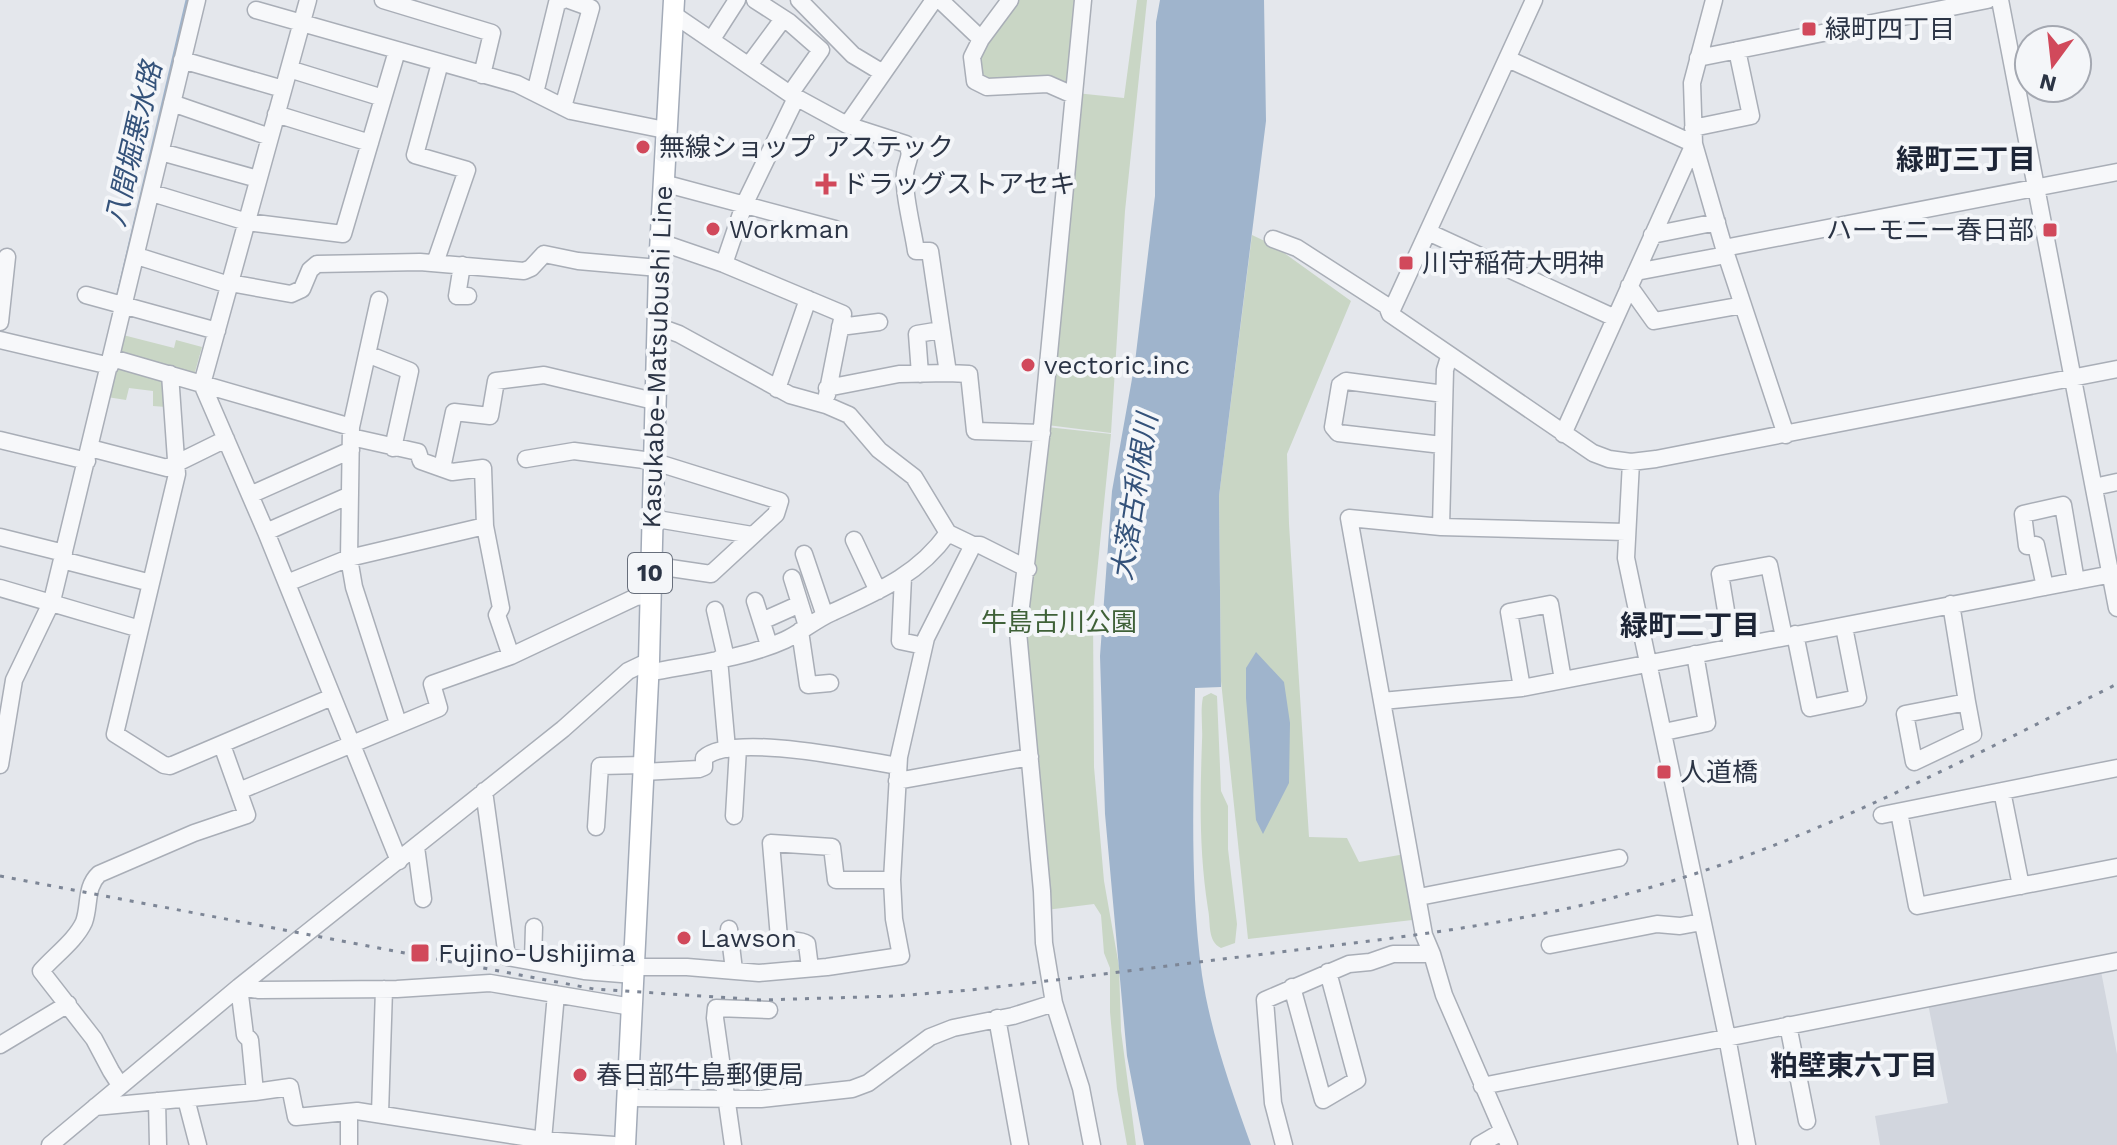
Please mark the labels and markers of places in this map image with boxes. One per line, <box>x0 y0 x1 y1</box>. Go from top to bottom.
place label: 緑町四丁目 <box>1825 14 1955 44</box>
marker: 緑町四丁目 <box>1800 20 1818 38</box>
place label: 無線ショップ アステック <box>659 132 954 162</box>
marker: 無線ショップ アステック <box>634 138 652 156</box>
place label: ドラッグストアセキ <box>842 169 1075 199</box>
marker: ドラッグストアセキ <box>817 175 835 193</box>
place label: Workman <box>729 214 850 244</box>
place label: ハーモニー春日部 <box>1826 215 2034 245</box>
marker: Workman <box>704 220 722 238</box>
marker: ハーモニー春日部 <box>2041 221 2059 239</box>
place label: 川守稲荷大明神 <box>1422 248 1604 278</box>
marker: 川守稲荷大明神 <box>1397 254 1415 272</box>
place label: vectoric.inc <box>1044 350 1190 380</box>
marker: vectoric.inc <box>1019 356 1037 374</box>
place label: 人道橋 <box>1680 757 1758 787</box>
marker: 人道橋 <box>1655 763 1673 781</box>
place label: Lawson <box>700 923 797 953</box>
marker: Lawson <box>675 929 693 947</box>
place label: Fujino-Ushijima <box>438 938 636 968</box>
marker: Fujino-Ushijima <box>409 942 431 964</box>
place label: 春日部牛島郵便局 <box>596 1060 804 1090</box>
marker: 春日部牛島郵便局 <box>571 1066 589 1084</box>

